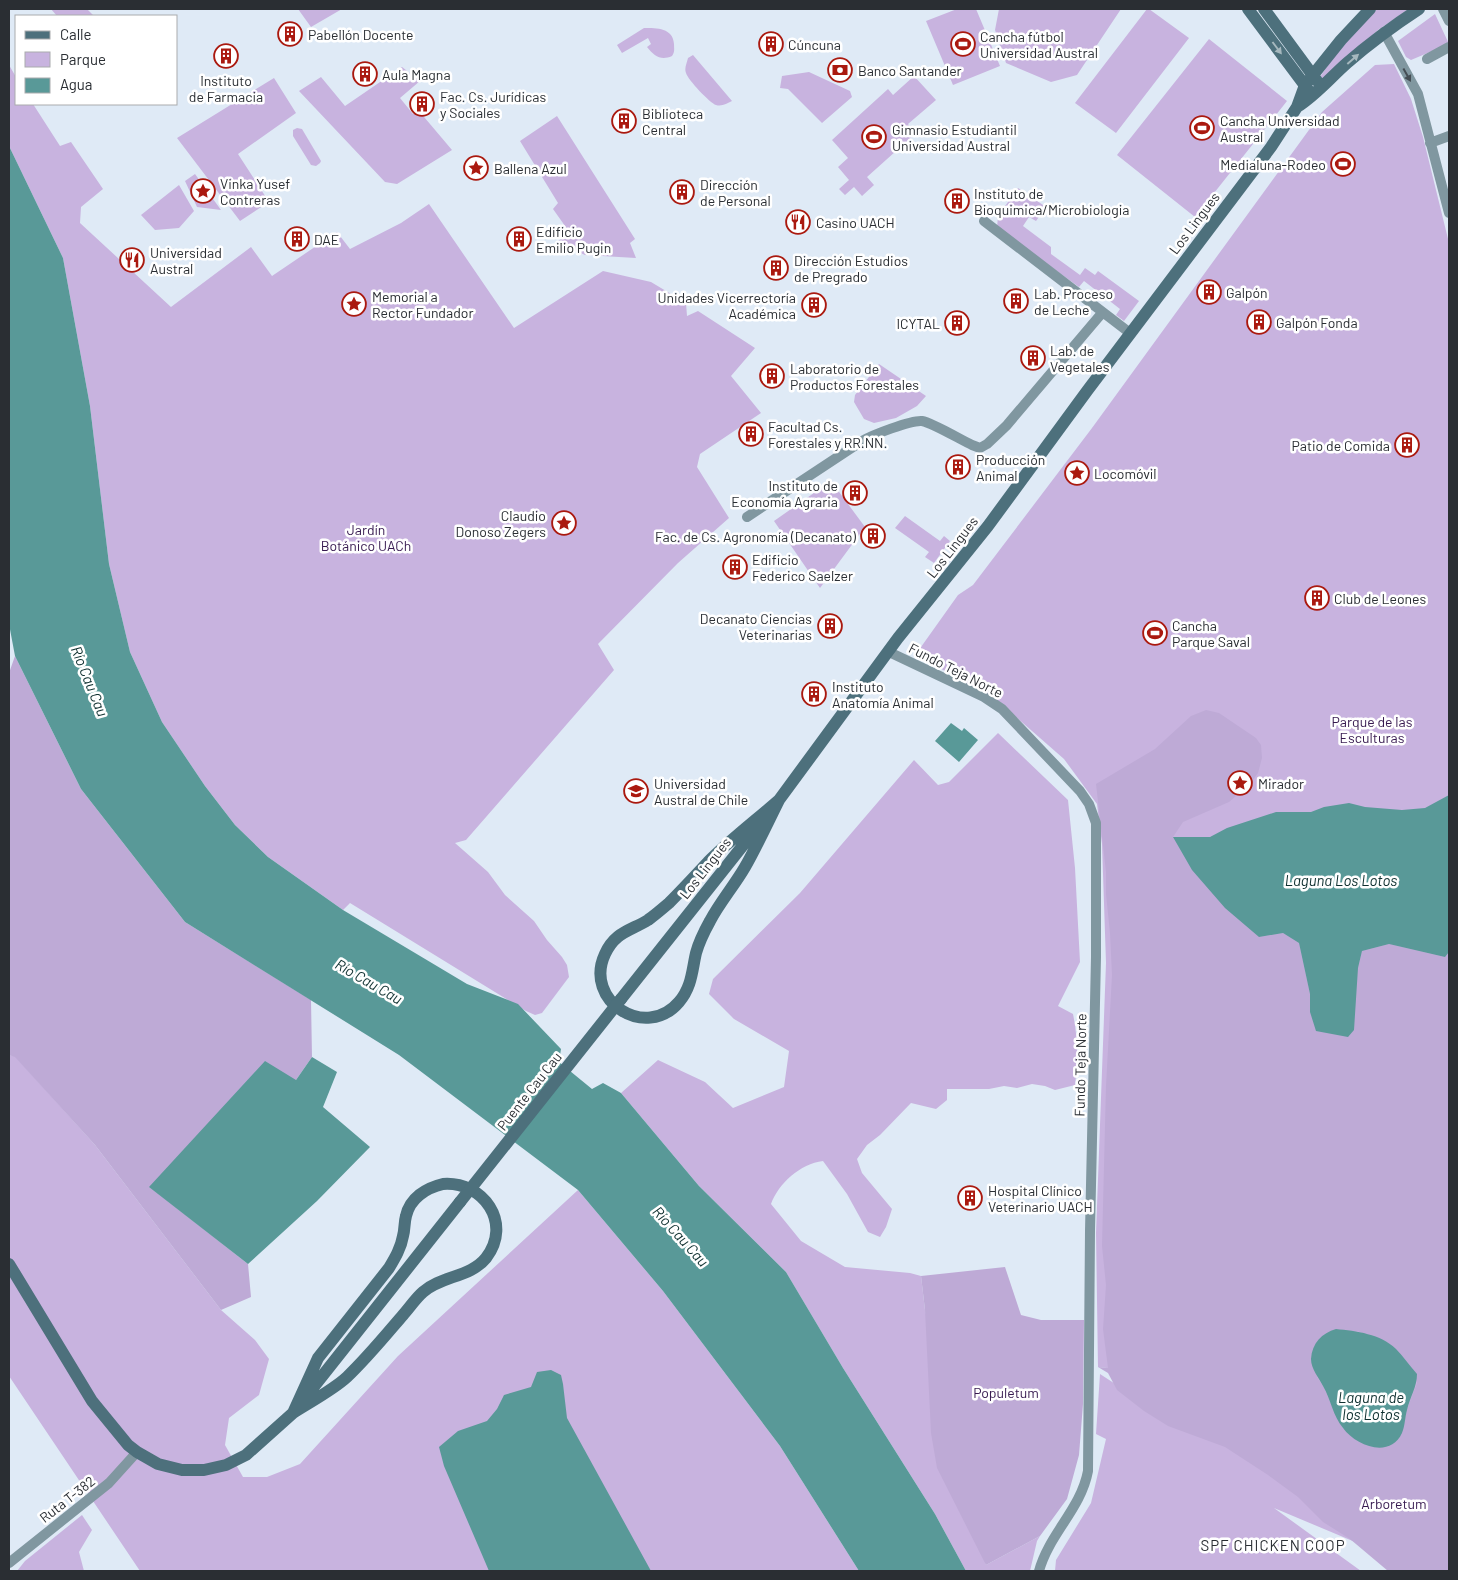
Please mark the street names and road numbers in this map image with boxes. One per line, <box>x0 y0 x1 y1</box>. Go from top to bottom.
street label: Los Lingues <box>1165 188 1223 257</box>
street label: Los Lingues <box>923 513 981 581</box>
street label: Fundo Teja Norte <box>906 639 1006 701</box>
street label: Los Lingues <box>676 834 734 902</box>
street label: Fundo Teja Norte <box>1071 1013 1089 1117</box>
street label: Puente Cau Cau <box>493 1048 565 1134</box>
street label: Ruta T-382 <box>36 1472 98 1526</box>

